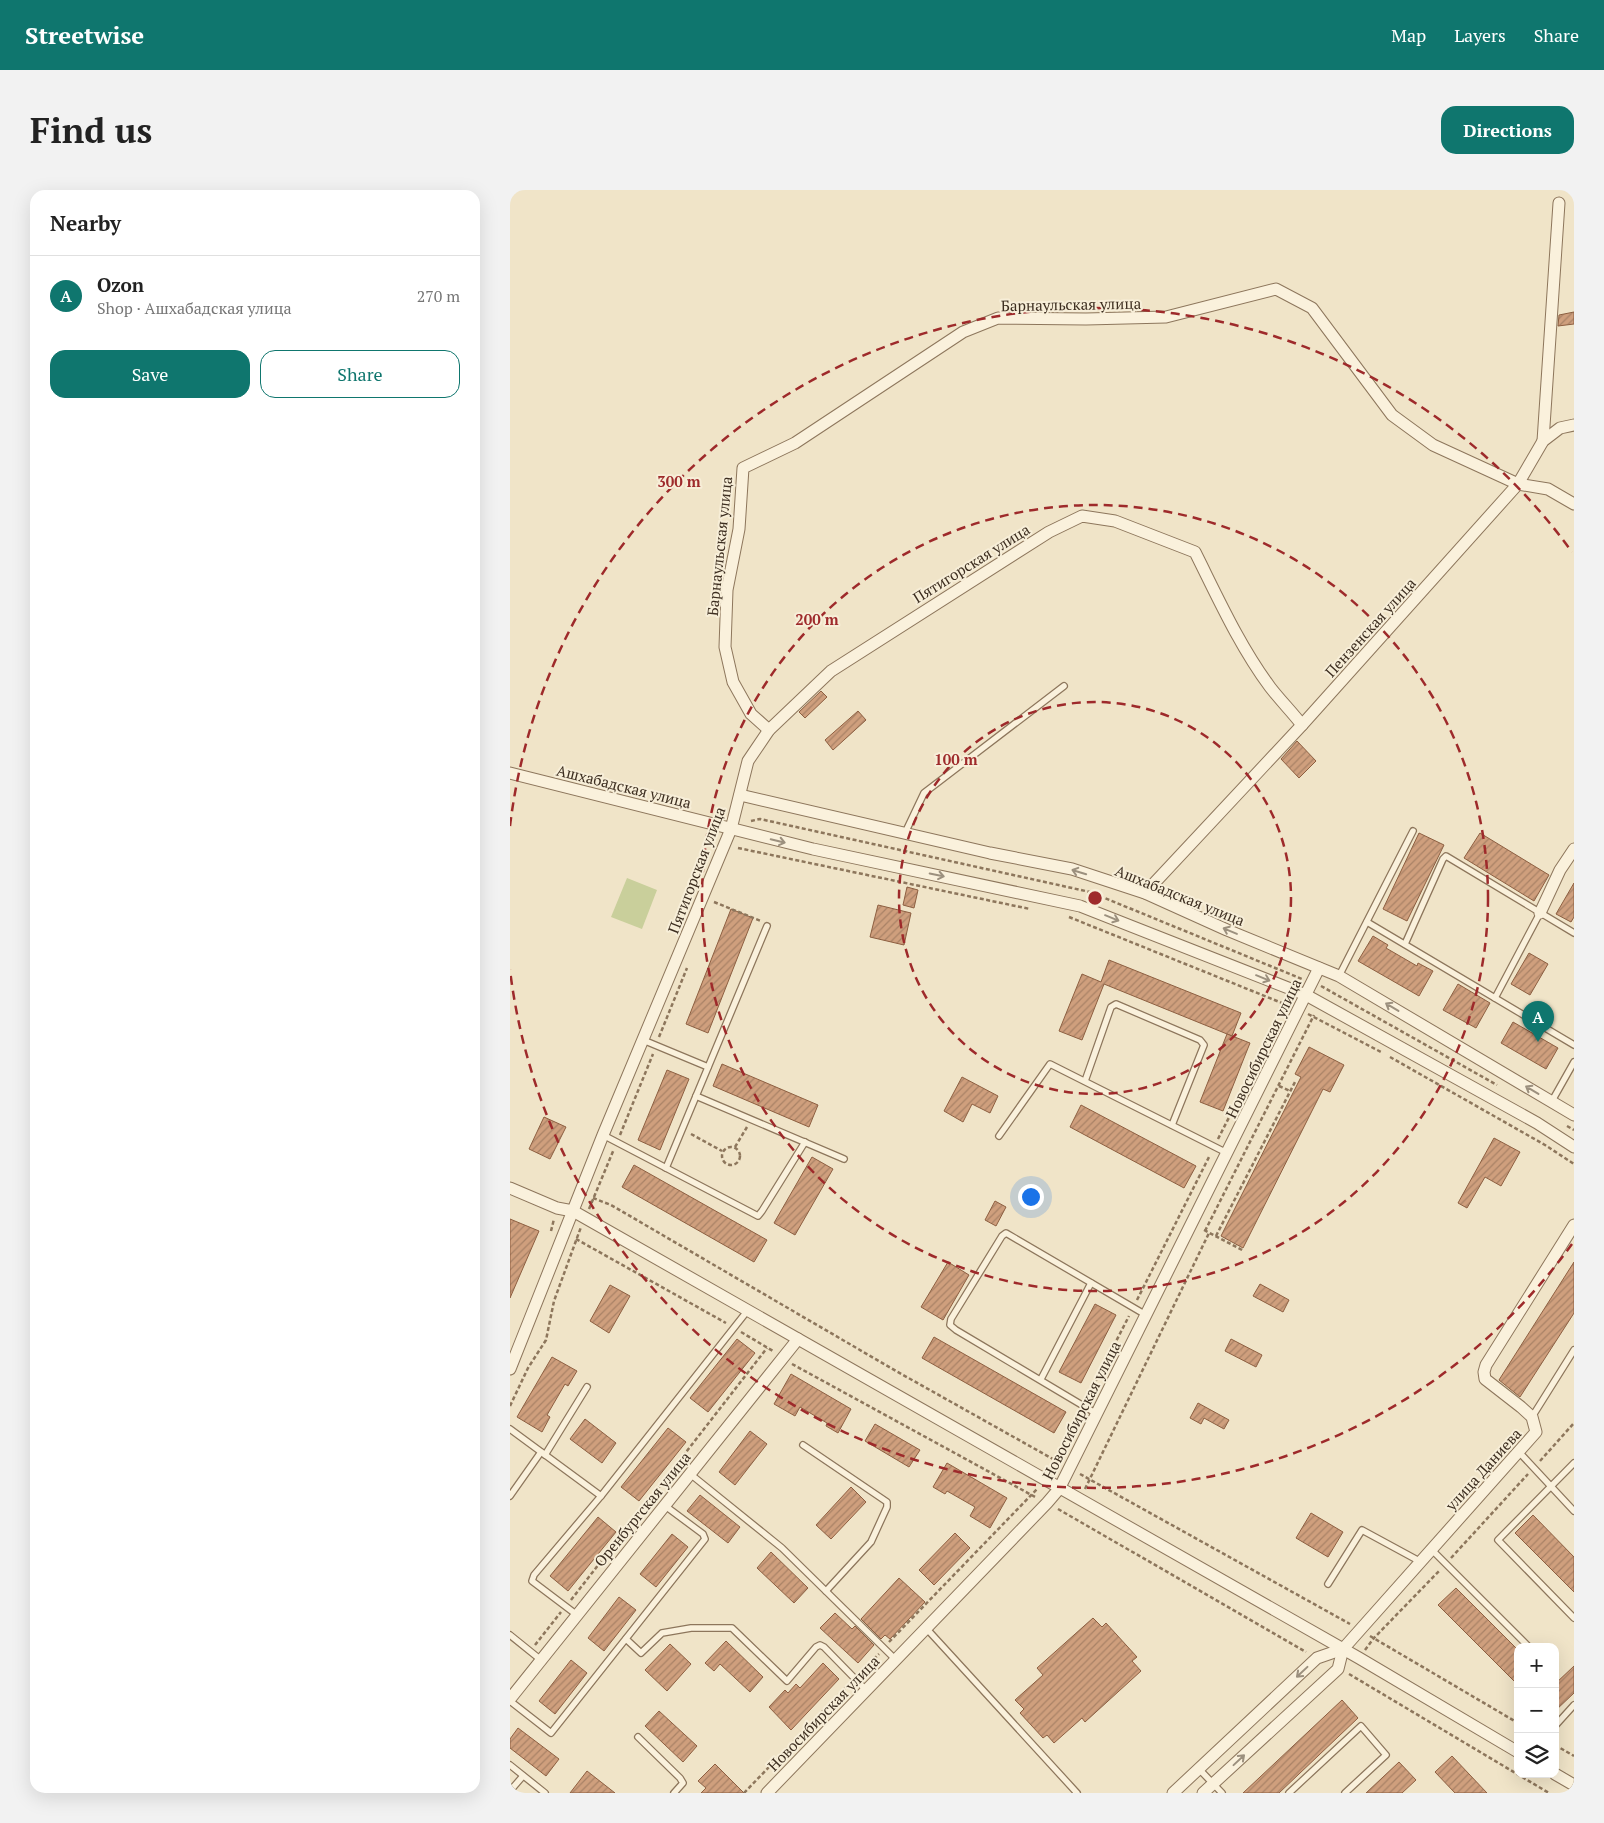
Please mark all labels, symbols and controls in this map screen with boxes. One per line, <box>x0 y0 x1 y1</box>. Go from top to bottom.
text: Streetwise <box>25 19 144 51</box>
text: Map <box>1391 23 1426 47</box>
text: Layers <box>1454 23 1506 47</box>
text: Share <box>1534 23 1579 47</box>
button: Directions <box>1441 106 1574 154</box>
text: Find us <box>30 107 152 153</box>
text: Nearby <box>50 209 121 237</box>
text: Ozon <box>97 272 144 297</box>
text: A <box>60 285 72 307</box>
text: 270 m <box>417 285 460 307</box>
street label: Барнаульская улица <box>1001 293 1142 315</box>
text: Shop · Ашхабадская улица <box>97 297 292 319</box>
button: Save <box>50 350 250 398</box>
button: Share <box>260 350 460 398</box>
text: 300 m <box>657 471 701 491</box>
street label: Барнаульская улица <box>702 475 736 617</box>
street label: Пятигорская улица <box>909 519 1034 607</box>
street label: Пензенская улица <box>1320 573 1420 681</box>
text: 200 m <box>795 609 839 629</box>
text: 100 m <box>934 749 978 769</box>
street label: Ашхабадская улица <box>555 760 694 812</box>
street label: Пятигорская улица <box>663 803 730 936</box>
one-way arrow <box>770 837 786 846</box>
street label: Ашхабадская улица <box>1112 860 1248 930</box>
one-way arrow <box>1071 866 1087 876</box>
one-way arrow <box>929 871 945 880</box>
centre of rings <box>1086 889 1104 907</box>
one-way arrow <box>1103 914 1119 923</box>
one-way arrow <box>1223 925 1238 935</box>
street label: Новосибирская улица <box>1220 974 1306 1121</box>
one-way arrow <box>1255 974 1270 983</box>
one-way arrow <box>1386 1001 1400 1011</box>
pin: A <box>1522 1001 1554 1042</box>
one-way arrow <box>1526 1084 1540 1094</box>
your location <box>1018 1184 1044 1210</box>
street label: Новосибирская улица <box>1037 1337 1125 1483</box>
street label: улица Даниева <box>1440 1423 1526 1515</box>
street label: Оренбургская улица <box>589 1447 695 1571</box>
map controls <box>1514 1643 1559 1778</box>
button: + <box>1514 1643 1559 1688</box>
street label: Новосибирская улица <box>763 1651 884 1775</box>
one-way arrow <box>1295 1666 1308 1678</box>
button: − <box>1514 1688 1559 1733</box>
button: layers <box>1514 1733 1559 1778</box>
one-way arrow <box>1232 1754 1245 1766</box>

